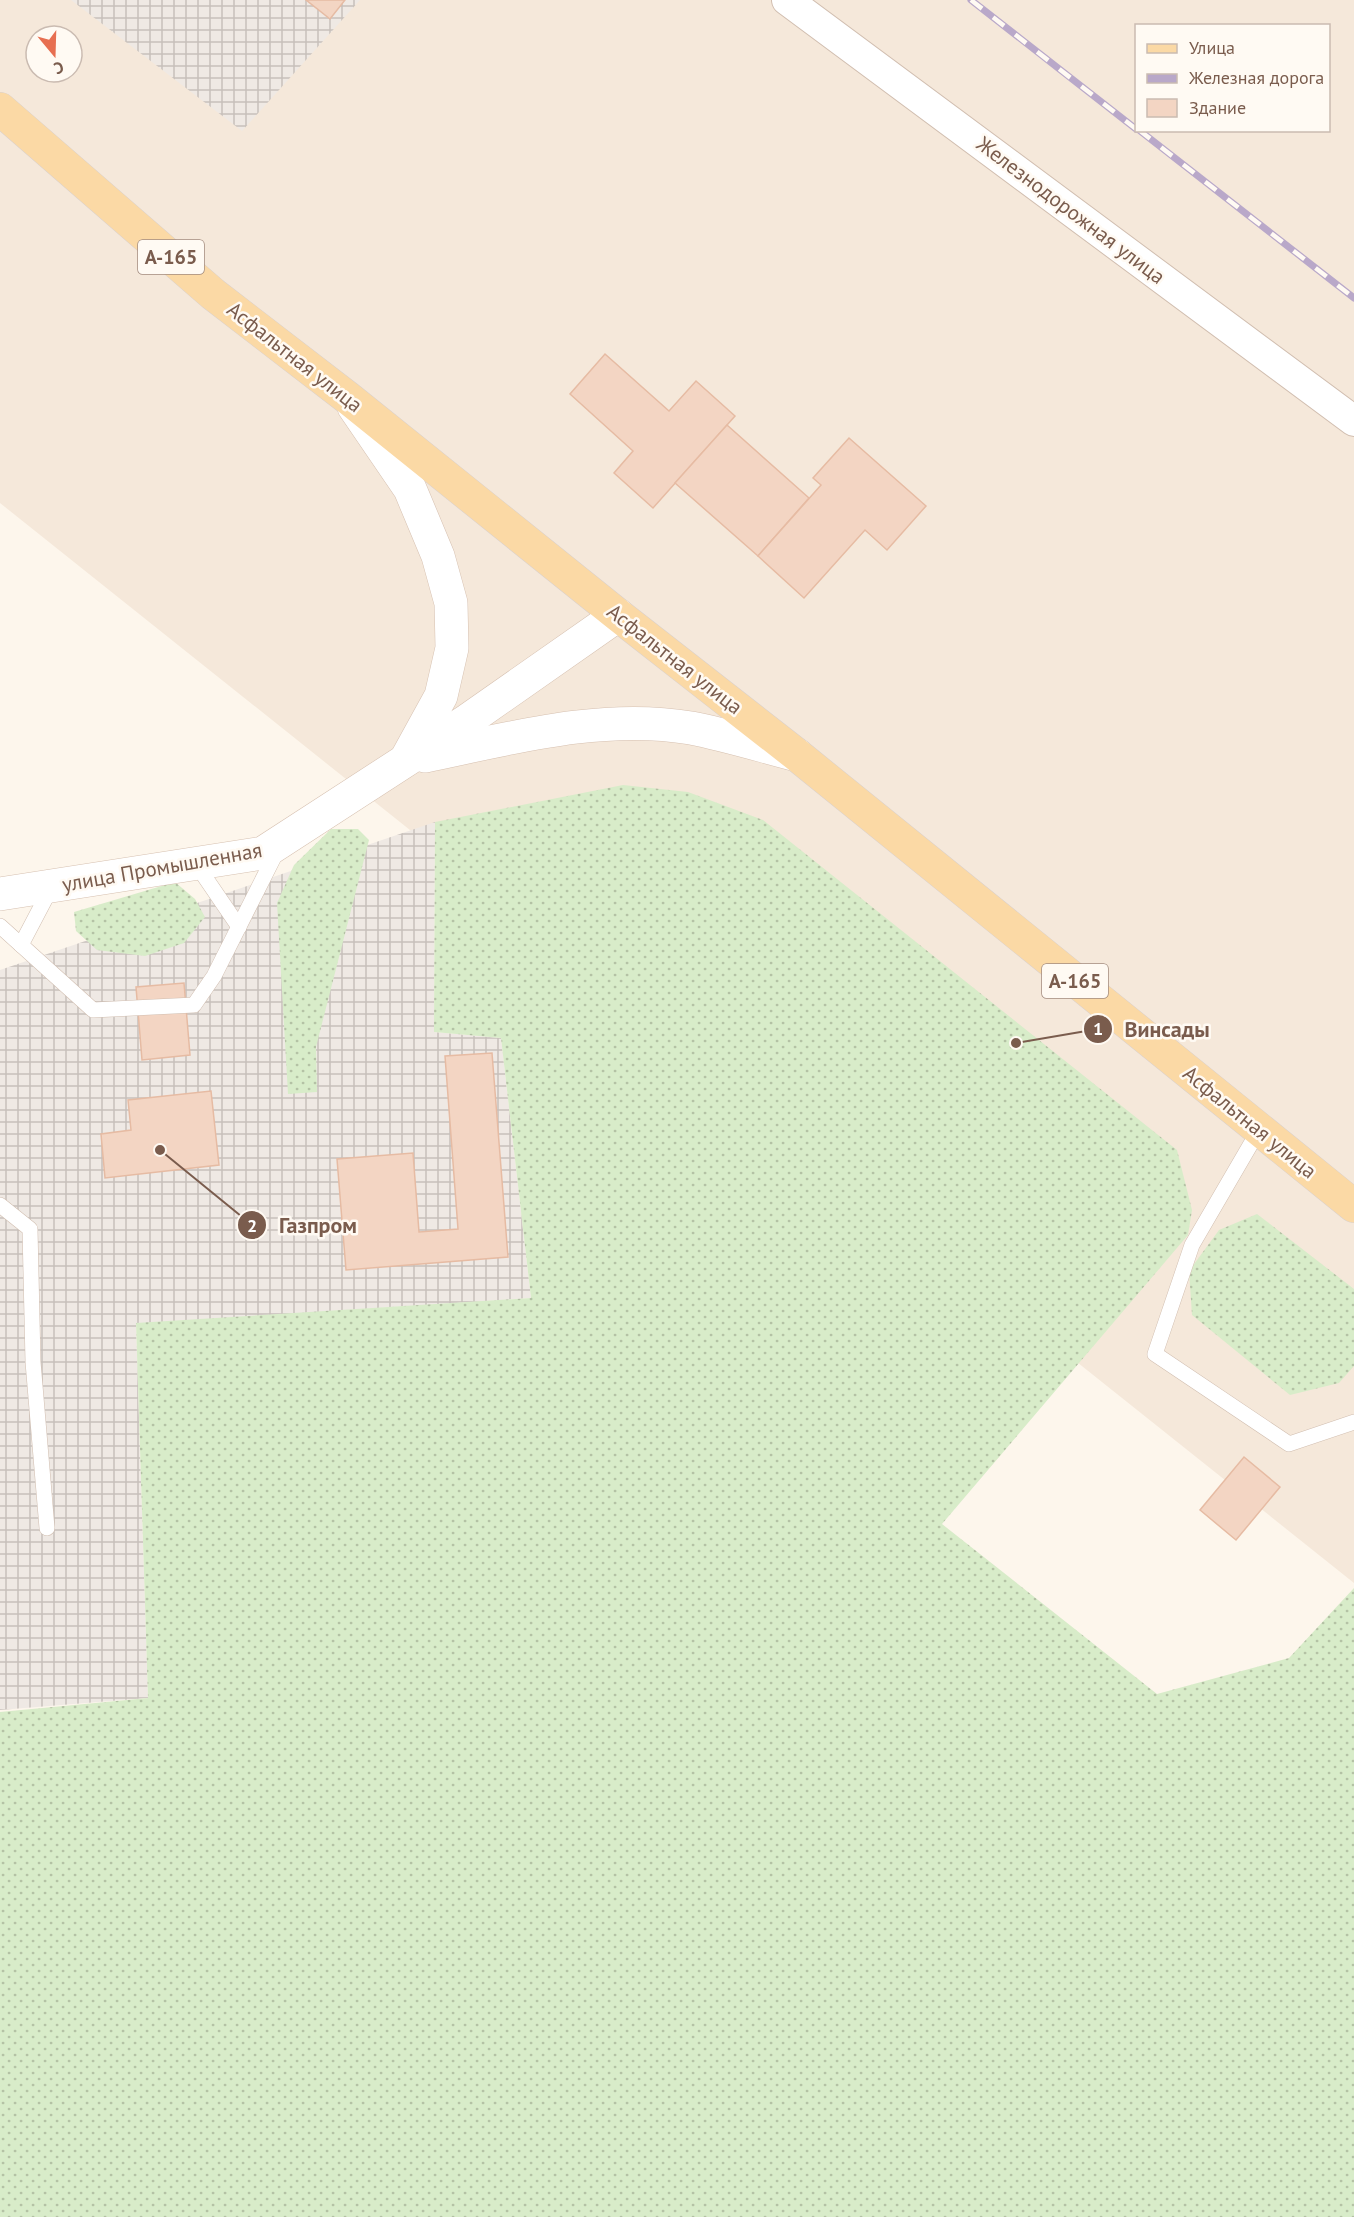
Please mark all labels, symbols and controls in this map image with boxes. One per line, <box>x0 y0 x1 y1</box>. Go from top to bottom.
north arrow <box>24 24 84 84</box>
legend <box>1135 24 1330 132</box>
text: Улица <box>1189 36 1235 59</box>
text: С <box>51 57 66 79</box>
text: Железная дорога <box>1188 66 1324 89</box>
text: Здание <box>1189 96 1246 119</box>
street label: Железнодорожная улица <box>971 130 1171 290</box>
road number: А-165 <box>138 240 204 274</box>
street label: Асфальтная улица <box>222 296 368 418</box>
street label: Асфальтная улица <box>602 598 748 720</box>
street label: улица Промышленная <box>60 836 264 898</box>
road number: А-165 <box>1042 964 1108 998</box>
callout: Винсады <box>1083 1009 1222 1049</box>
text: Винсады <box>1124 1015 1210 1043</box>
text: 1 <box>1093 1017 1103 1040</box>
street label: Асфальтная улица <box>1178 1060 1322 1184</box>
callout: Газпром <box>237 1205 369 1245</box>
text: Газпром <box>279 1211 357 1239</box>
text: 2 <box>247 1214 257 1237</box>

